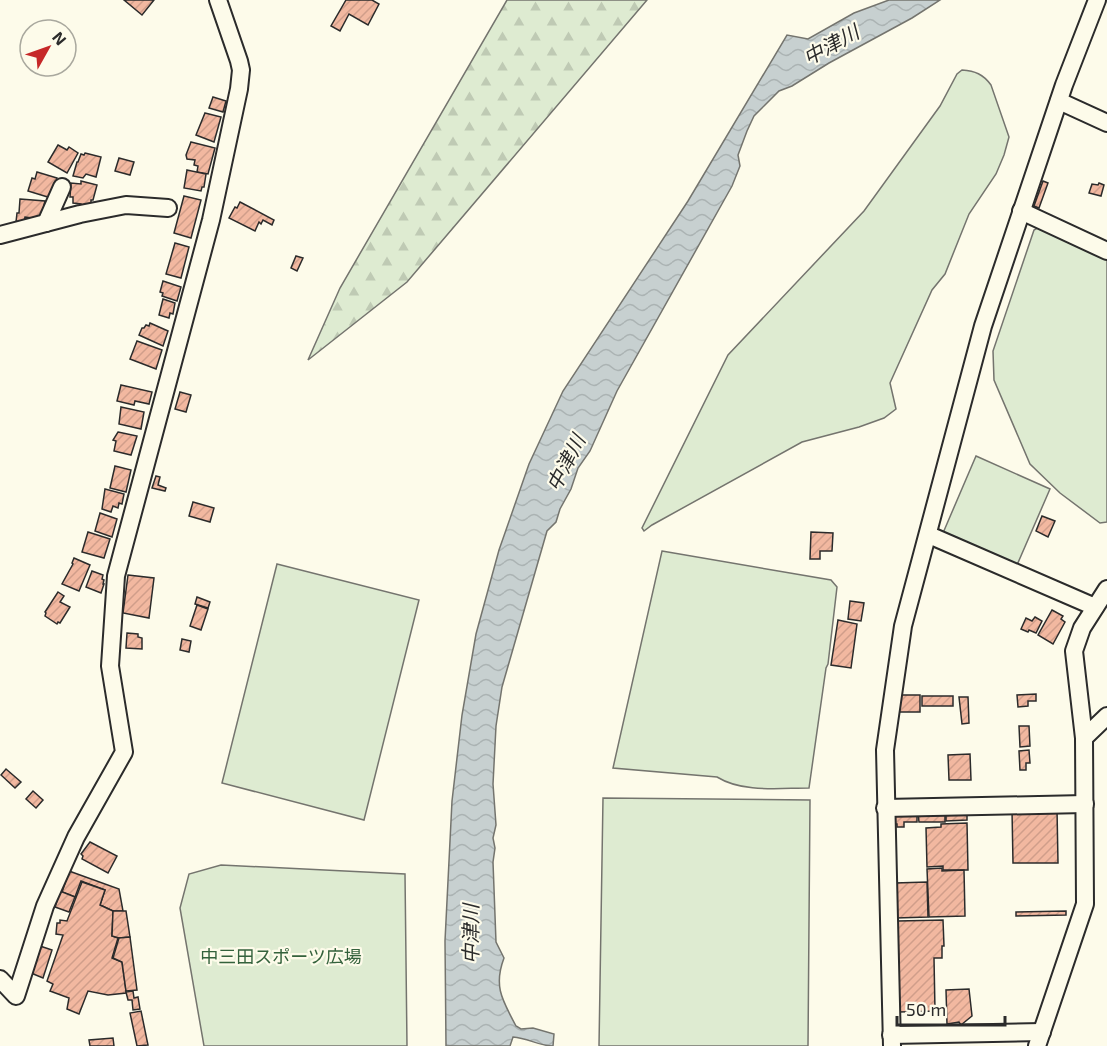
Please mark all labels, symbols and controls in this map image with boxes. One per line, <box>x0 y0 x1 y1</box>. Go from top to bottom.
north arrow <box>18 18 78 78</box>
water label: 中津川 <box>798 18 864 69</box>
text: N <box>49 28 71 49</box>
water label: 中津川 <box>541 429 590 495</box>
water label: 中津川 <box>458 902 482 964</box>
park label: 中三田スポーツ広場 <box>200 945 362 967</box>
scale bar <box>897 989 1005 1027</box>
text: 50 m <box>906 998 946 1020</box>

